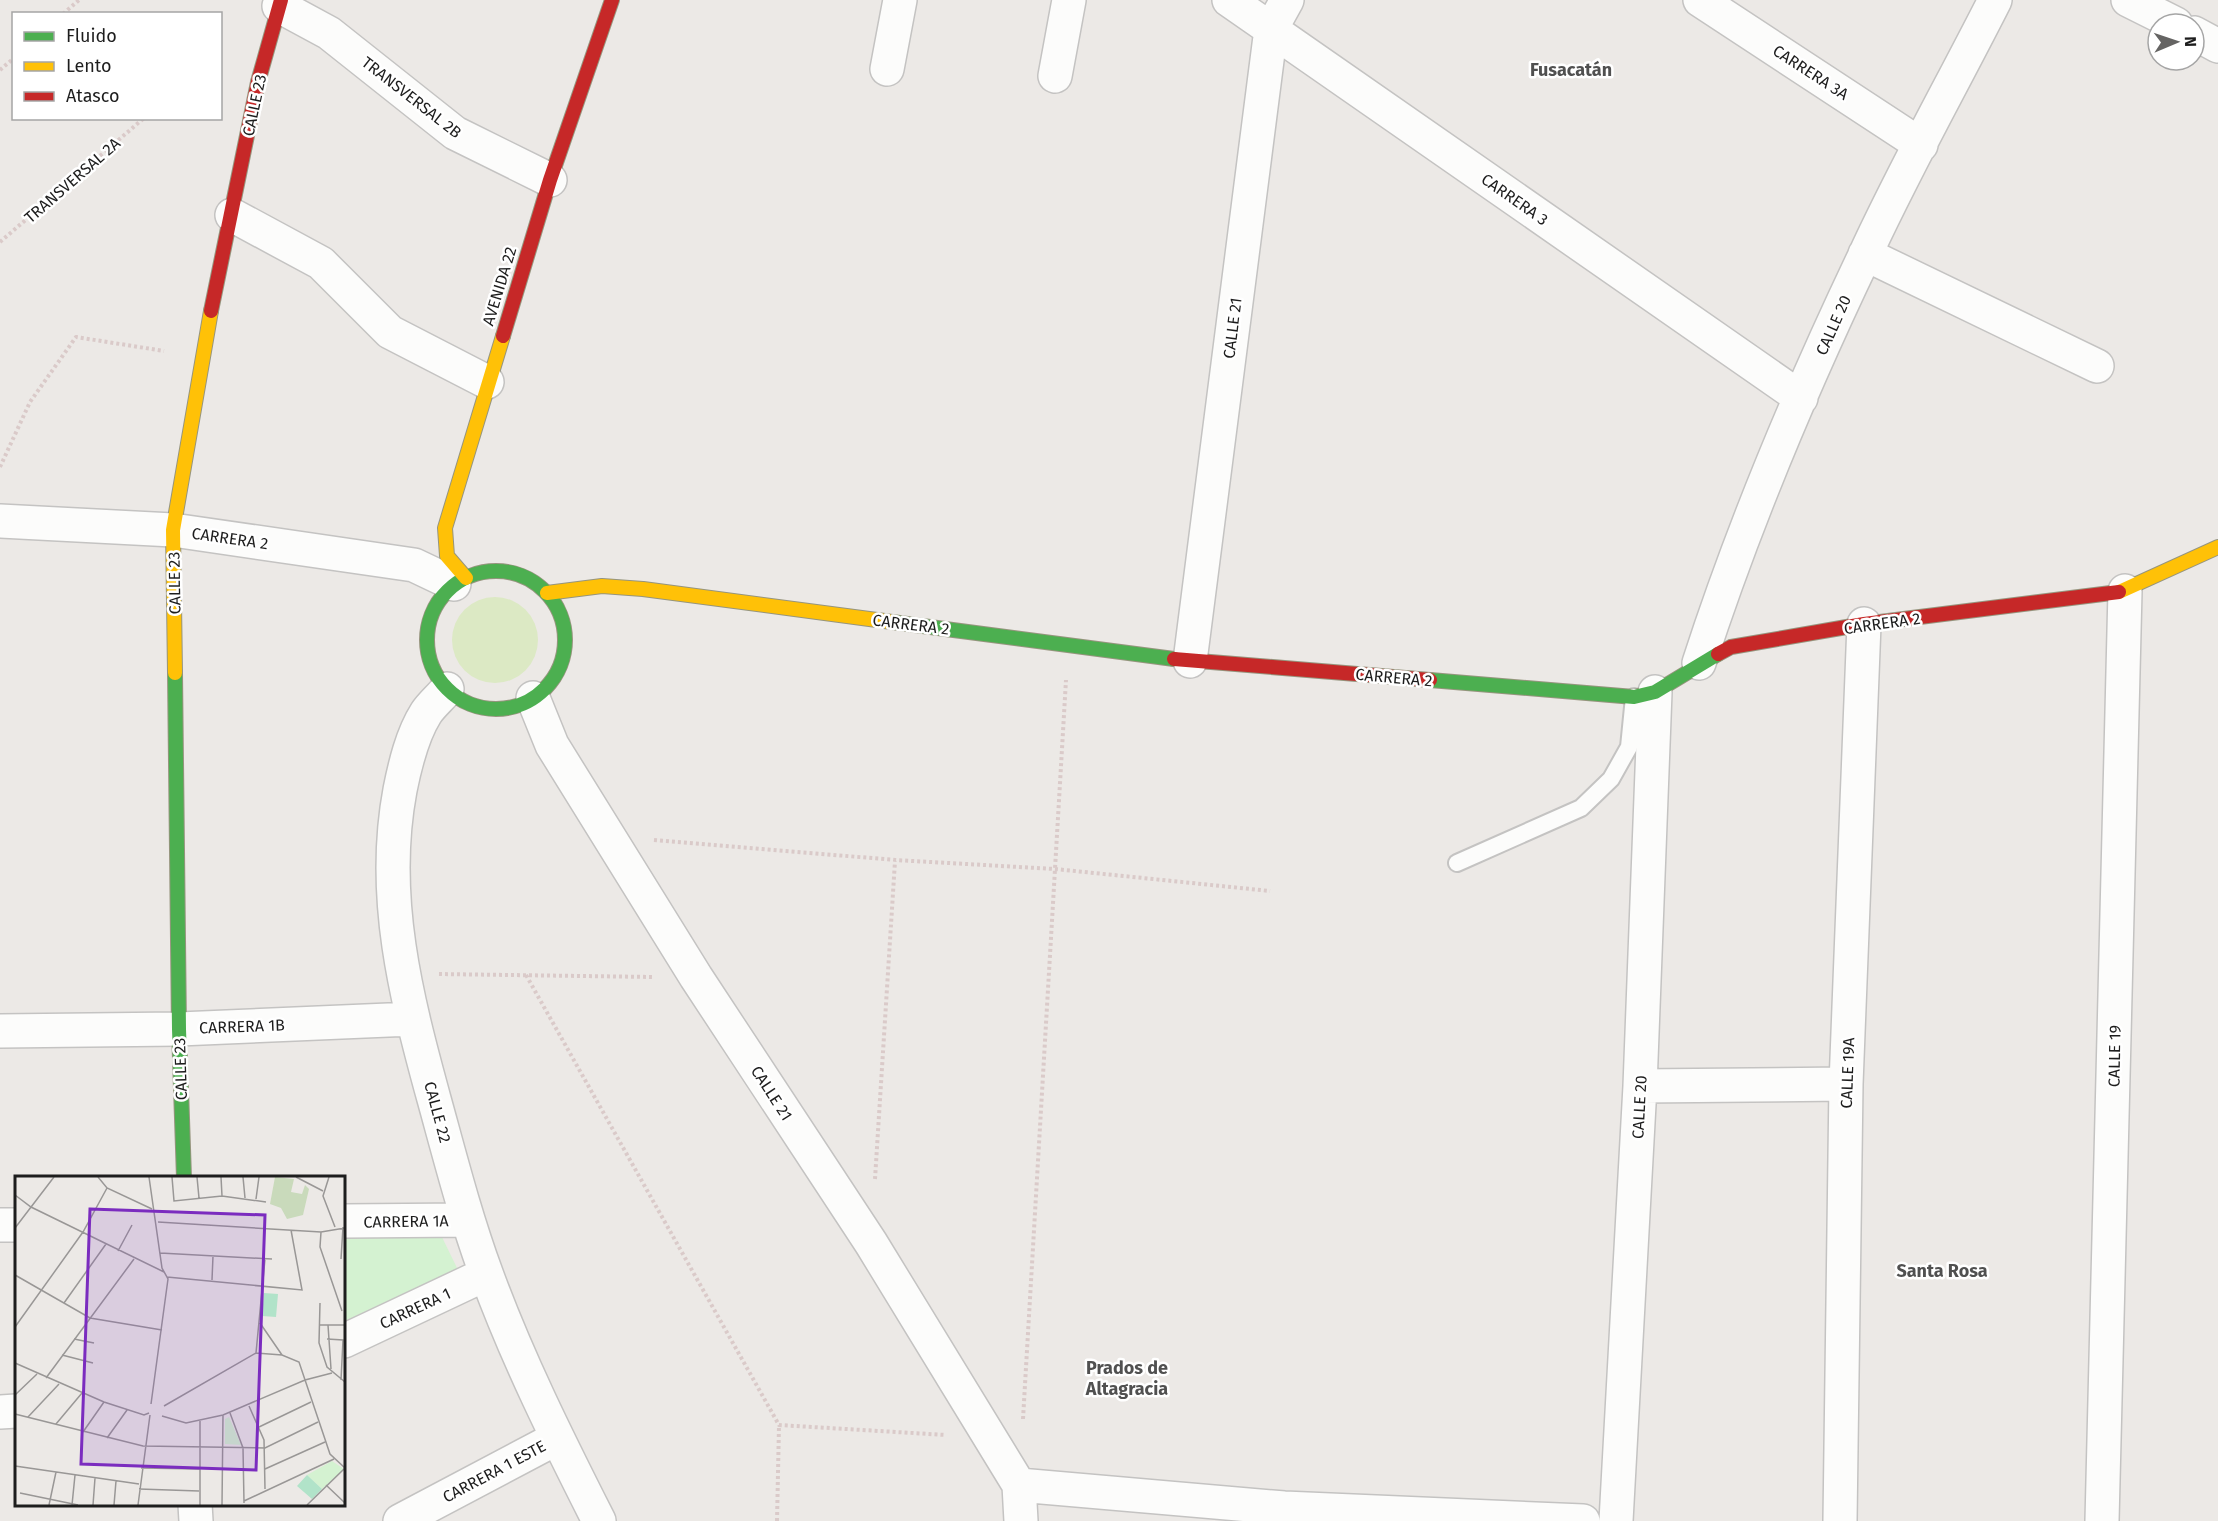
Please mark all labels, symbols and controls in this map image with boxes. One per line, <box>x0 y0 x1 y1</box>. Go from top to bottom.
legend <box>12 12 222 120</box>
north arrow <box>2146 12 2206 72</box>
text: Fluido <box>66 25 117 47</box>
text: N <box>2181 36 2200 47</box>
street label: CARRERA 3A <box>1769 41 1853 104</box>
street label: TRANSVERSAL 2B <box>358 53 465 142</box>
text: Lento <box>66 55 112 77</box>
district label: Fusacatán <box>1530 59 1612 81</box>
street label: CALLE 23 <box>239 72 270 138</box>
text: Atasco <box>66 85 119 107</box>
street label: TRANSVERSAL 2A <box>21 133 125 227</box>
street label: CARRERA 3 <box>1478 170 1552 229</box>
street label: AVENIDA 22 <box>478 244 520 328</box>
street label: CALLE 20 <box>1812 292 1855 358</box>
street label: CALLE 21 <box>1219 296 1246 360</box>
street label: CARRERA 2 <box>190 524 269 553</box>
street label: CALLE 23 <box>164 551 185 615</box>
street label: CARRERA 2 <box>1843 609 1922 638</box>
street label: CARRERA 2 <box>872 610 950 639</box>
street label: CARRERA 2 <box>1355 665 1433 690</box>
street label: CARRERA 1B <box>199 1015 285 1037</box>
street label: CALLE 19 <box>2104 1025 2125 1087</box>
street label: CALLE 19A <box>1837 1036 1858 1109</box>
street label: CALLE 23 <box>170 1037 191 1101</box>
street label: CALLE 21 <box>747 1062 796 1124</box>
street label: CALLE 20 <box>1628 1075 1651 1139</box>
street label: CALLE 22 <box>420 1079 455 1145</box>
inset map <box>15 1176 345 1506</box>
street label: CARRERA 1A <box>363 1211 450 1232</box>
district label: Santa Rosa <box>1896 1260 1988 1282</box>
street label: CARRERA 1 <box>377 1284 454 1333</box>
district label: Prados de Altagracia <box>1085 1357 1168 1400</box>
street label: CARRERA 1 ESTE <box>439 1436 549 1507</box>

